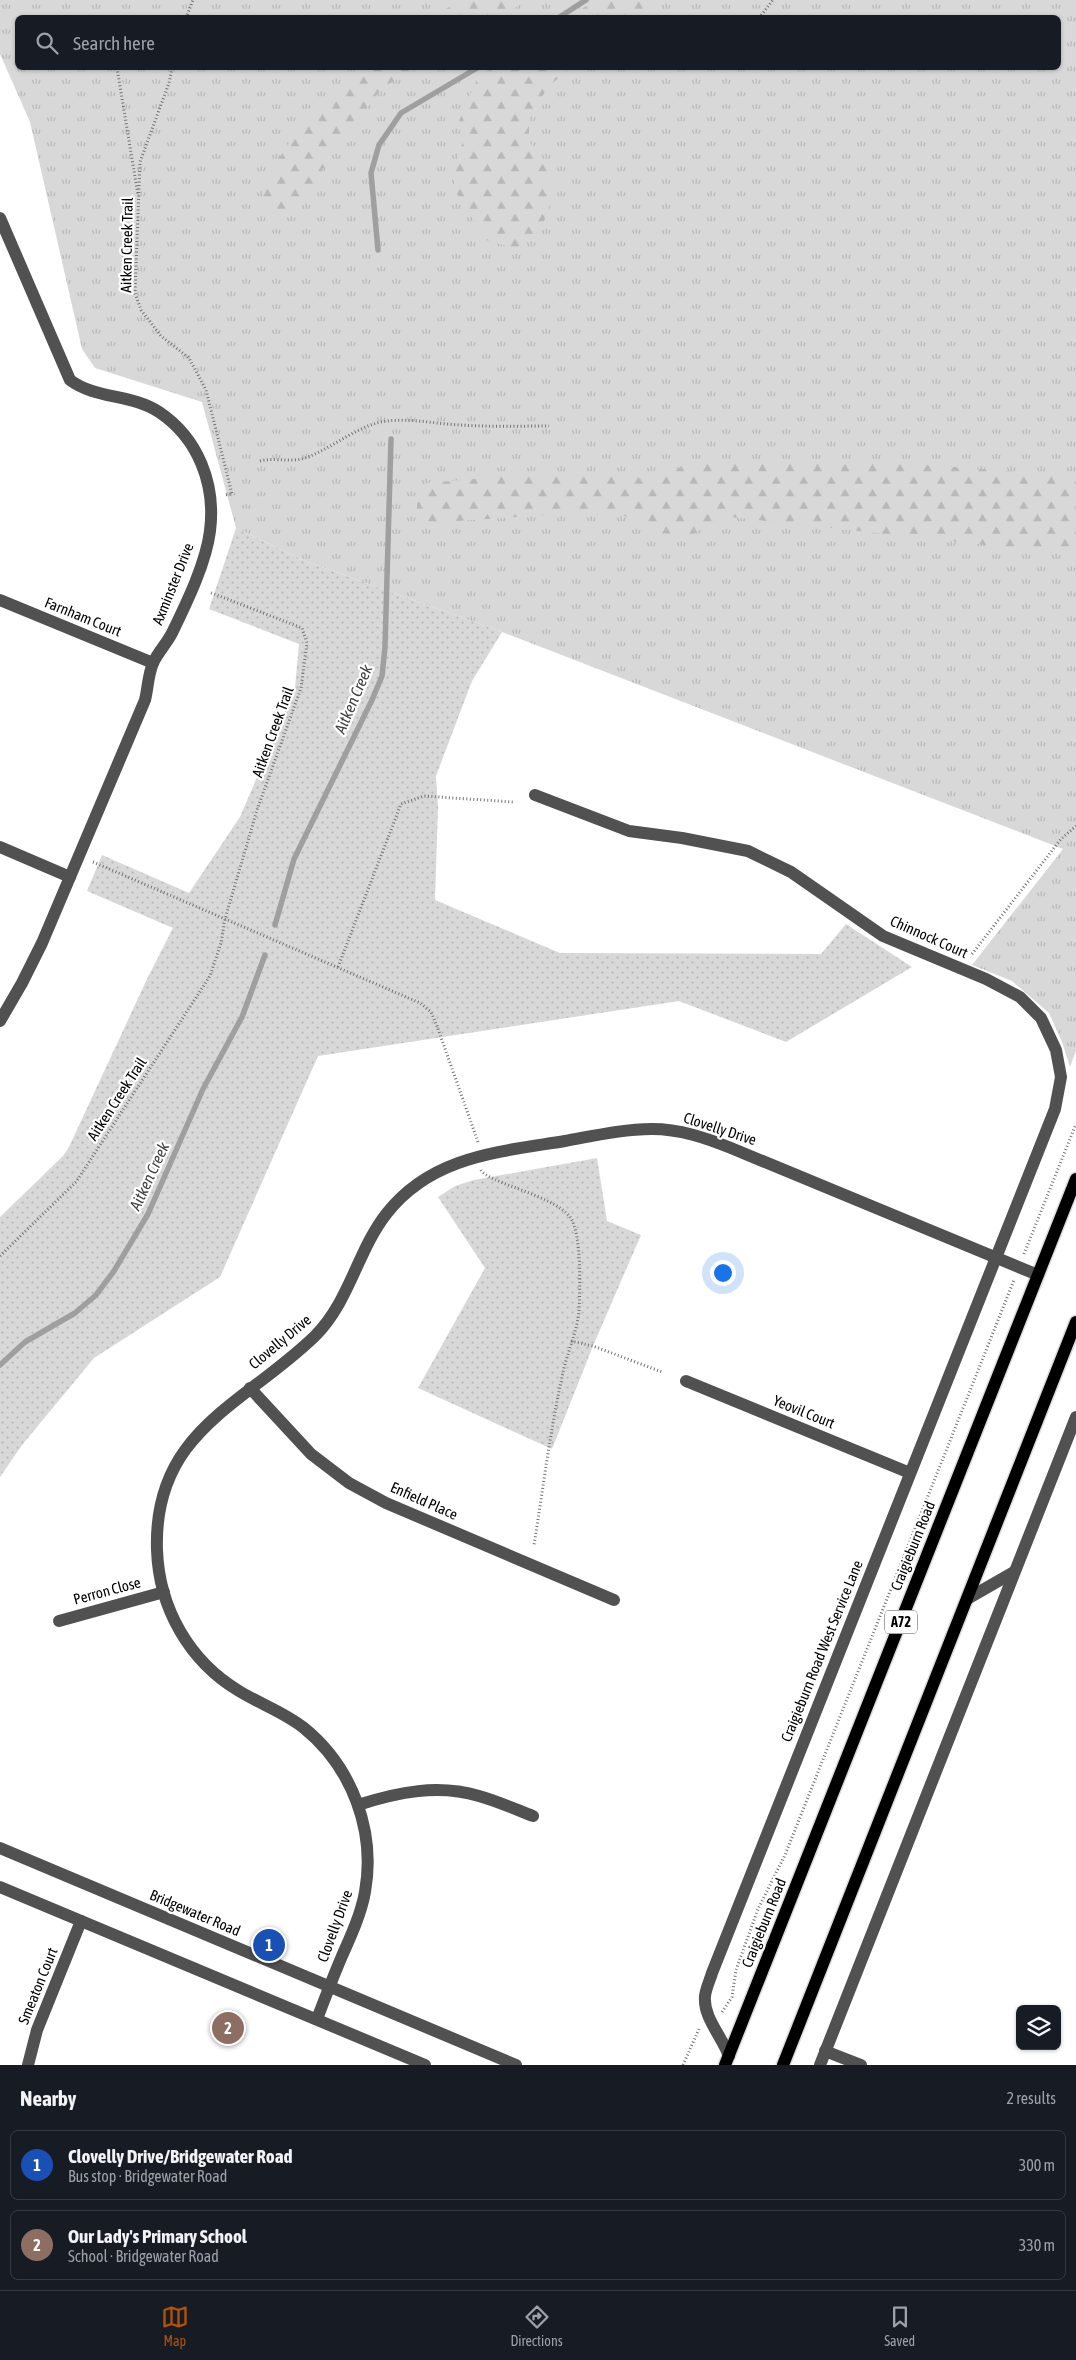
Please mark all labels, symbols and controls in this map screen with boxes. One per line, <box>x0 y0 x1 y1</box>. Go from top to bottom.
search box <box>15 15 1061 70</box>
icon: search <box>33 29 61 57</box>
text: Search here <box>73 32 155 54</box>
street label: Aitken Creek Trail <box>117 197 136 293</box>
street label: Axminster Drive <box>148 540 197 627</box>
street label: Farnham Court <box>42 593 124 640</box>
water label: Aitken Creek <box>330 661 376 737</box>
street label: Aitken Creek Trail <box>248 684 297 779</box>
street label: Chinnock Court <box>888 912 971 961</box>
street label: Aitken Creek Trail <box>84 1054 150 1143</box>
street label: Clovelly Drive <box>682 1109 759 1148</box>
water label: Aitken Creek <box>125 1138 173 1214</box>
your location <box>710 1260 736 1286</box>
street label: Clovelly Drive <box>245 1311 314 1372</box>
street label: Yeovil Court <box>771 1392 837 1432</box>
street label: Enfield Place <box>388 1478 461 1523</box>
street label: Craigieburn Road <box>887 1499 938 1593</box>
street label: Craigieburn Road West Service Lane <box>777 1557 866 1744</box>
street label: Perron Close <box>71 1573 143 1608</box>
road number: A72 <box>885 1610 917 1634</box>
street label: Craigieburn Road <box>738 1876 789 1970</box>
street label: Bridgewater Road <box>147 1886 243 1939</box>
street label: Clovelly Drive <box>314 1887 355 1964</box>
pin: 1 <box>253 1926 285 1964</box>
street label: Smeaton Court <box>14 1945 61 2027</box>
map controls <box>1016 2005 1061 2050</box>
button: layers <box>1016 2005 1061 2050</box>
pin: 2 <box>212 2009 244 2047</box>
text: Nearby <box>20 2086 76 2110</box>
text: 2 results <box>1006 2089 1056 2107</box>
text: Clovelly Drive/Bridgewater Road <box>68 2145 293 2167</box>
text: 1 <box>33 2156 41 2174</box>
text: 300 m <box>1019 2156 1055 2174</box>
text: Bus stop · Bridgewater Road <box>68 2167 227 2185</box>
text: Our Lady's Primary School <box>68 2225 247 2247</box>
text: 2 <box>33 2236 41 2254</box>
text: 330 m <box>1019 2236 1055 2254</box>
text: School · Bridgewater Road <box>68 2247 219 2265</box>
tab: Map <box>161 2303 189 2349</box>
tab: Directions <box>510 2303 563 2349</box>
tab: Saved <box>884 2303 915 2349</box>

